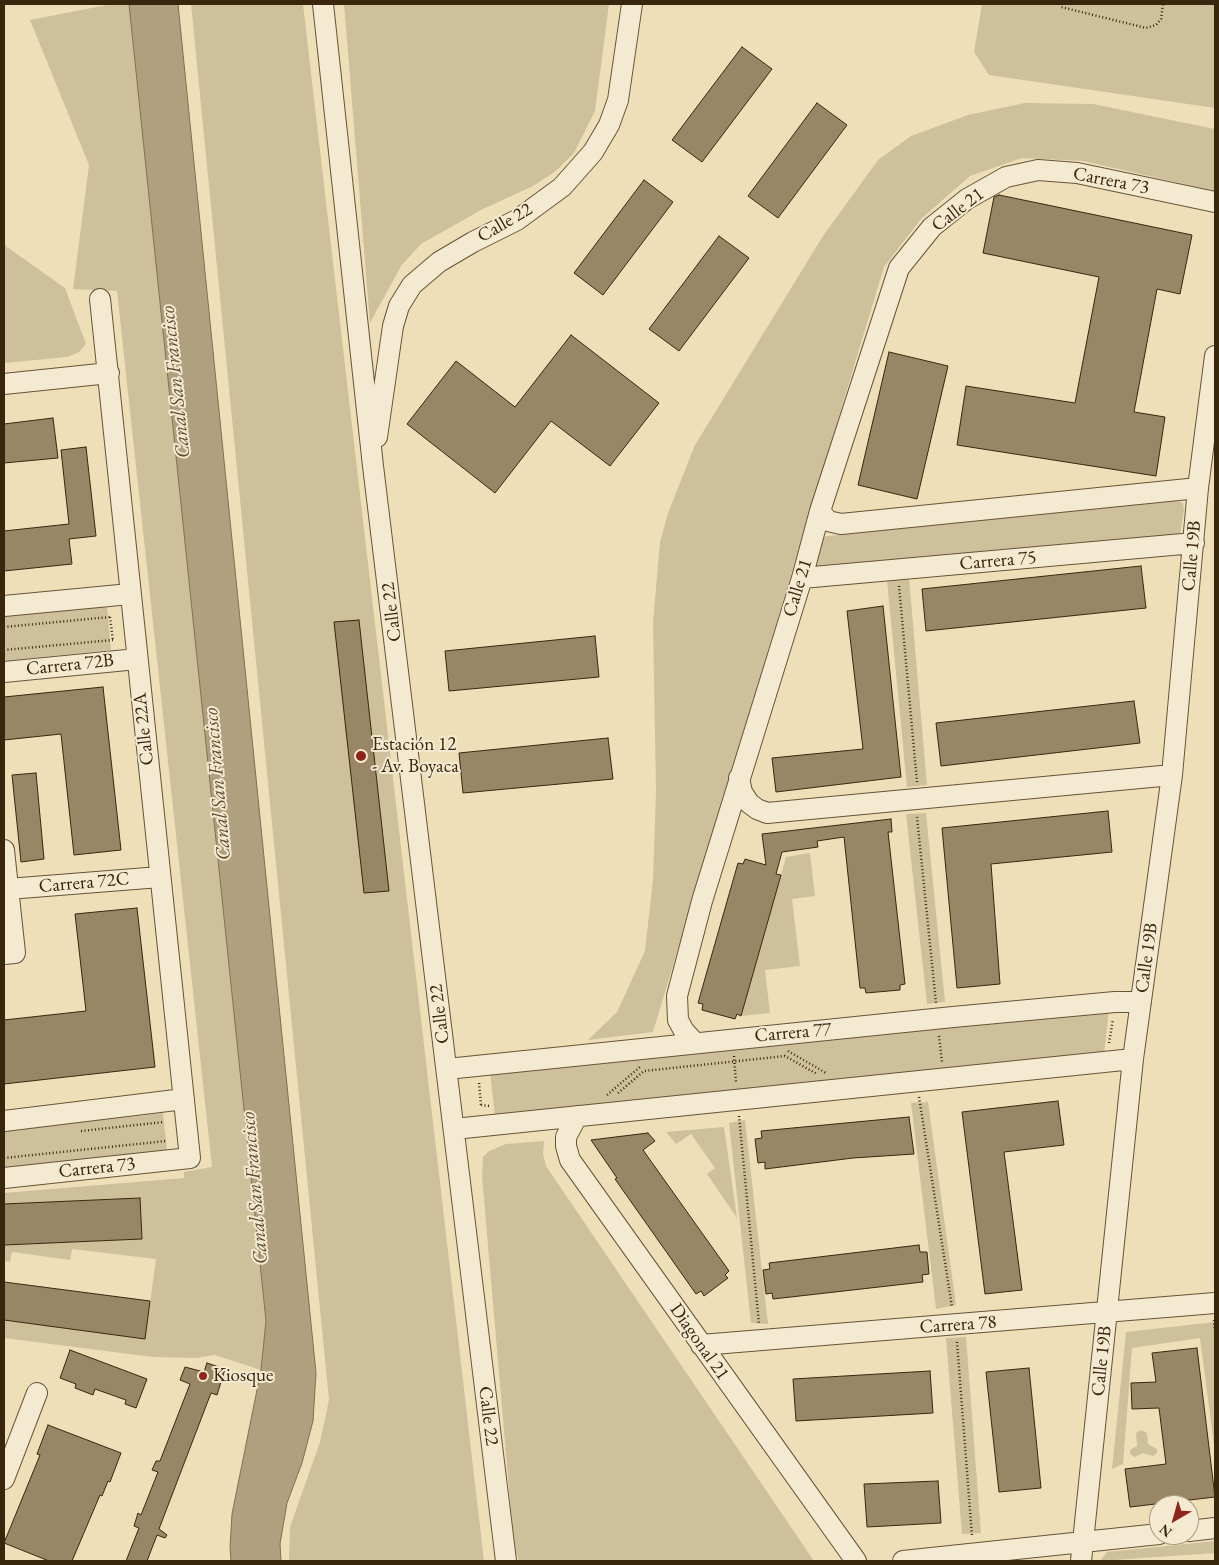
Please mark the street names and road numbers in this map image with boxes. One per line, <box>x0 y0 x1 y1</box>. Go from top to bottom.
street label: Carrera 73 <box>1071 162 1151 200</box>
street label: Calle 21 <box>927 183 989 237</box>
street label: Calle 22 <box>473 198 537 248</box>
street label: Calle 19B <box>1178 520 1206 592</box>
street label: Carrera 75 <box>959 546 1037 576</box>
street label: Calle 21 <box>778 556 818 620</box>
street label: Calle 22 <box>377 581 407 643</box>
street label: Carrera 72B <box>25 649 115 681</box>
street label: Calle 22A <box>129 692 159 766</box>
street label: Carrera 72C <box>38 868 130 898</box>
street label: Calle 19B <box>1131 921 1163 995</box>
street label: Calle 22 <box>425 983 455 1045</box>
street label: Carrera 77 <box>754 1018 832 1048</box>
street label: Carrera 73 <box>57 1153 137 1183</box>
street label: Diagonal 21 <box>664 1299 734 1385</box>
street label: Carrera 78 <box>919 1311 997 1339</box>
street label: Calle 19B <box>1087 1325 1117 1397</box>
street label: Calle 22 <box>473 1385 503 1447</box>

